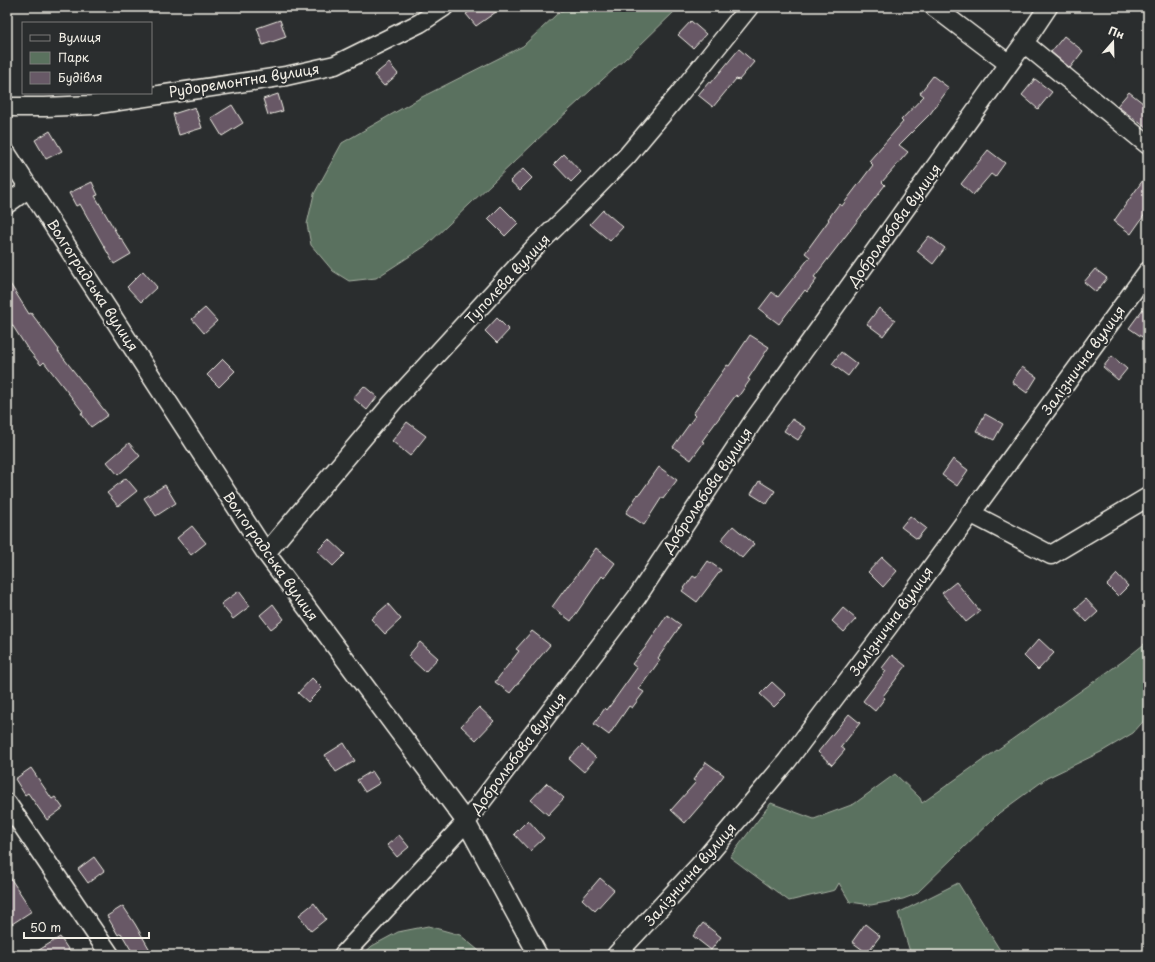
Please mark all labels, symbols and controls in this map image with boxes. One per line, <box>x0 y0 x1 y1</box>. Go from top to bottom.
text: Пн <box>1106 21 1127 43</box>
legend <box>22 22 152 94</box>
north arrow <box>1093 22 1133 62</box>
text: Вулиця <box>58 28 101 46</box>
text: Парк <box>58 48 90 66</box>
street label: Рудоремонтна вулиця <box>167 58 321 102</box>
text: Будівля <box>58 68 103 86</box>
street label: Добролюбова вулиця <box>842 159 946 292</box>
street label: Волгоградська вулиця <box>42 215 144 355</box>
street label: Туполєва вулиця <box>459 229 555 329</box>
street label: Залізнична вулиця <box>1036 301 1130 420</box>
street label: Добролюбова вулиця <box>657 423 757 558</box>
street label: Волгоградська вулиця <box>218 487 324 625</box>
street label: Залізнична вулиця <box>844 562 938 681</box>
street label: Добролюбова вулиця <box>465 688 571 819</box>
street label: Залізнична вулиця <box>639 818 741 931</box>
scale bar <box>24 914 149 940</box>
text: 50 m <box>30 918 61 936</box>

